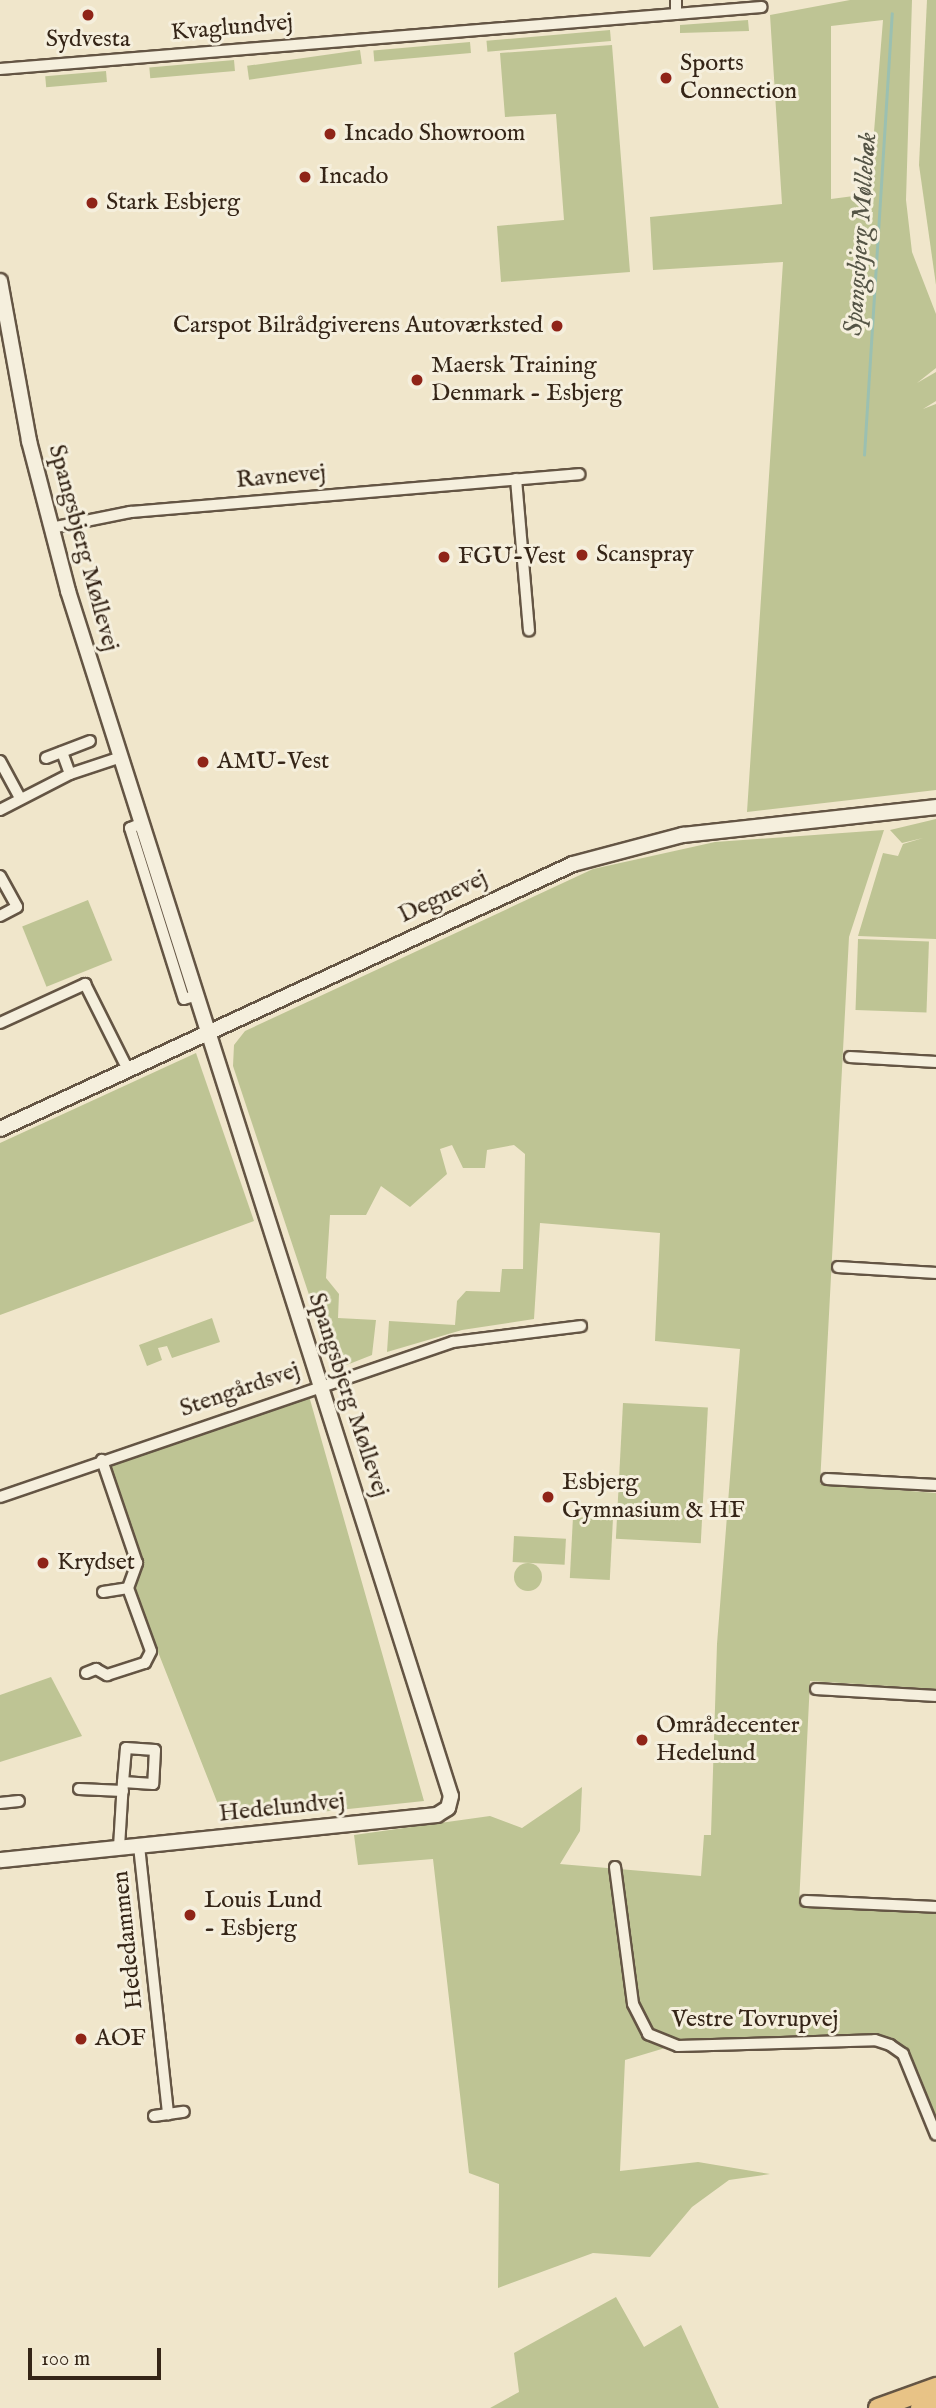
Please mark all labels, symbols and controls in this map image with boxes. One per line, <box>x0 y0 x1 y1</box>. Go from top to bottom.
marker: Sydvesta <box>80 7 96 23</box>
street label: Kvaglundvej <box>170 8 294 48</box>
place label: Sydvesta <box>46 26 130 54</box>
place label: Sports Connection <box>680 50 797 106</box>
marker: Sports Connection <box>658 70 674 86</box>
place label: Incado Showroom <box>344 120 525 148</box>
marker: Incado Showroom <box>322 126 338 142</box>
water label: Spangsbjerg Møllebæk <box>838 131 884 337</box>
place label: Incado <box>319 163 389 191</box>
marker: Incado <box>297 169 313 185</box>
place label: Stark Esbjerg <box>106 189 240 217</box>
marker: Stark Esbjerg <box>84 195 100 211</box>
place label: Carspot Bilrådgiverens Autoværksted <box>173 312 543 340</box>
marker: Carspot Bilrådgiverens Autoværksted <box>549 318 565 334</box>
place label: Maersk Training Denmark - Esbjerg <box>431 352 622 408</box>
marker: Maersk Training Denmark - Esbjerg <box>409 372 425 388</box>
street label: Spangsbjerg Møllevej <box>42 441 124 655</box>
street label: Ravnevej <box>235 459 327 495</box>
place label: Scanspray <box>596 541 694 569</box>
place label: FGU-Vest <box>458 543 566 571</box>
marker: Scanspray <box>574 547 590 563</box>
marker: FGU-Vest <box>436 549 452 565</box>
place label: AMU-Vest <box>217 748 329 776</box>
marker: AMU-Vest <box>195 754 211 770</box>
street label: Degnevej <box>394 864 492 930</box>
street label: Spangsbjerg Møllevej <box>301 1289 395 1501</box>
street label: Stengårdsvej <box>176 1356 304 1424</box>
place label: Esbjerg Gymnasium & HF <box>562 1469 745 1525</box>
marker: Esbjerg Gymnasium & HF <box>540 1489 556 1505</box>
place label: Krydset <box>57 1549 135 1577</box>
marker: Krydset <box>35 1555 51 1571</box>
place label: Områdecenter Hedelund <box>656 1712 800 1768</box>
marker: Områdecenter Hedelund <box>634 1732 650 1748</box>
street label: Hedelundvej <box>218 1787 346 1829</box>
street label: Hededammen <box>106 1869 150 2011</box>
place label: Louis Lund - Esbjerg <box>204 1887 322 1943</box>
marker: Louis Lund - Esbjerg <box>182 1907 198 1923</box>
street label: Vestre Tovrupvej <box>671 2006 839 2034</box>
place label: AOF <box>95 2025 146 2053</box>
marker: AOF <box>73 2031 89 2047</box>
scale bar <box>32 2334 164 2378</box>
text: 100 m <box>41 2346 90 2373</box>

